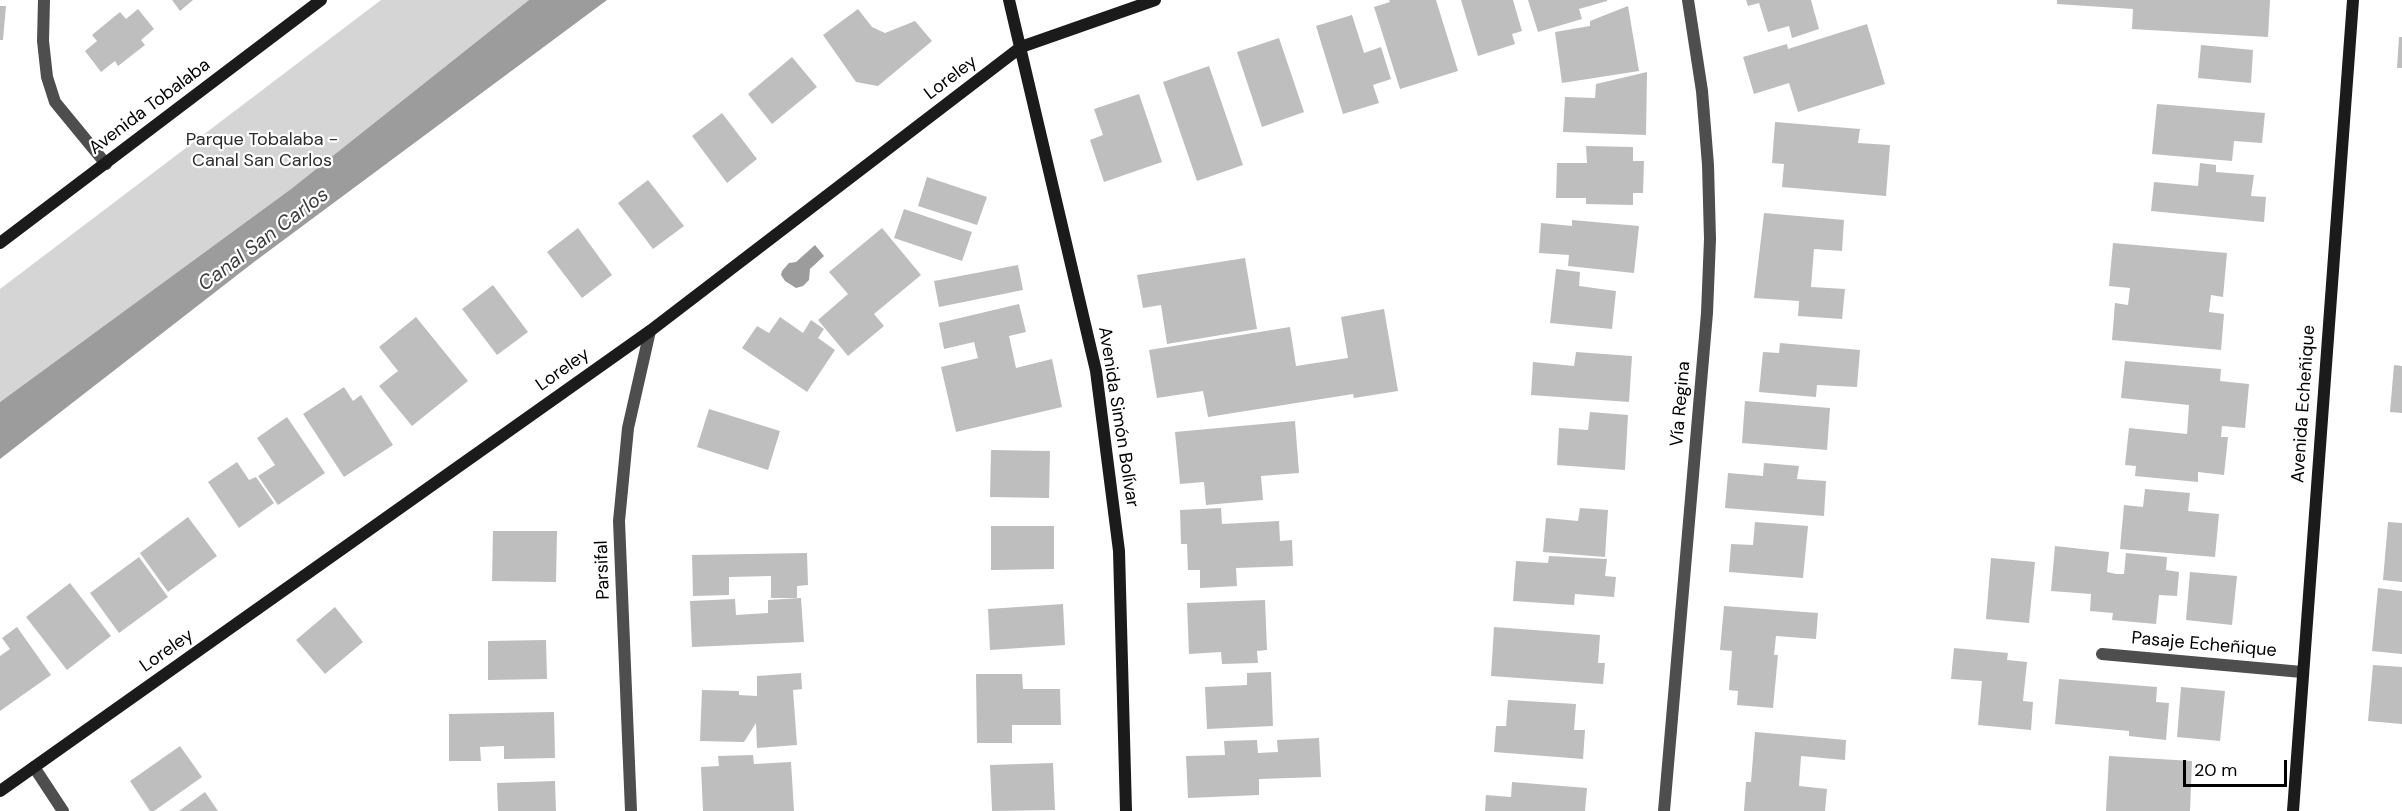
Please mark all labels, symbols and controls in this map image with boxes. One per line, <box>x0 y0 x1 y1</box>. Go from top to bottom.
street label: Loreley <box>920 51 982 105</box>
street label: Avenida Tobalaba <box>85 54 215 160</box>
park label: Parque Tobalaba - Canal San Carlos <box>186 129 338 172</box>
water label: Canal San Carlos <box>194 183 334 297</box>
street label: Avenida Echeñique <box>2288 324 2320 484</box>
street label: Avenida Simón Bolívar <box>1093 325 1143 509</box>
street label: Loreley <box>532 344 594 396</box>
street label: Vía Regina <box>1667 360 1695 448</box>
street label: Parsifal <box>591 540 615 600</box>
street label: Loreley <box>136 625 198 677</box>
street label: Pasaje Echeñique <box>2131 628 2277 662</box>
scale bar <box>2186 748 2290 786</box>
text: 20 m <box>2194 758 2237 782</box>

